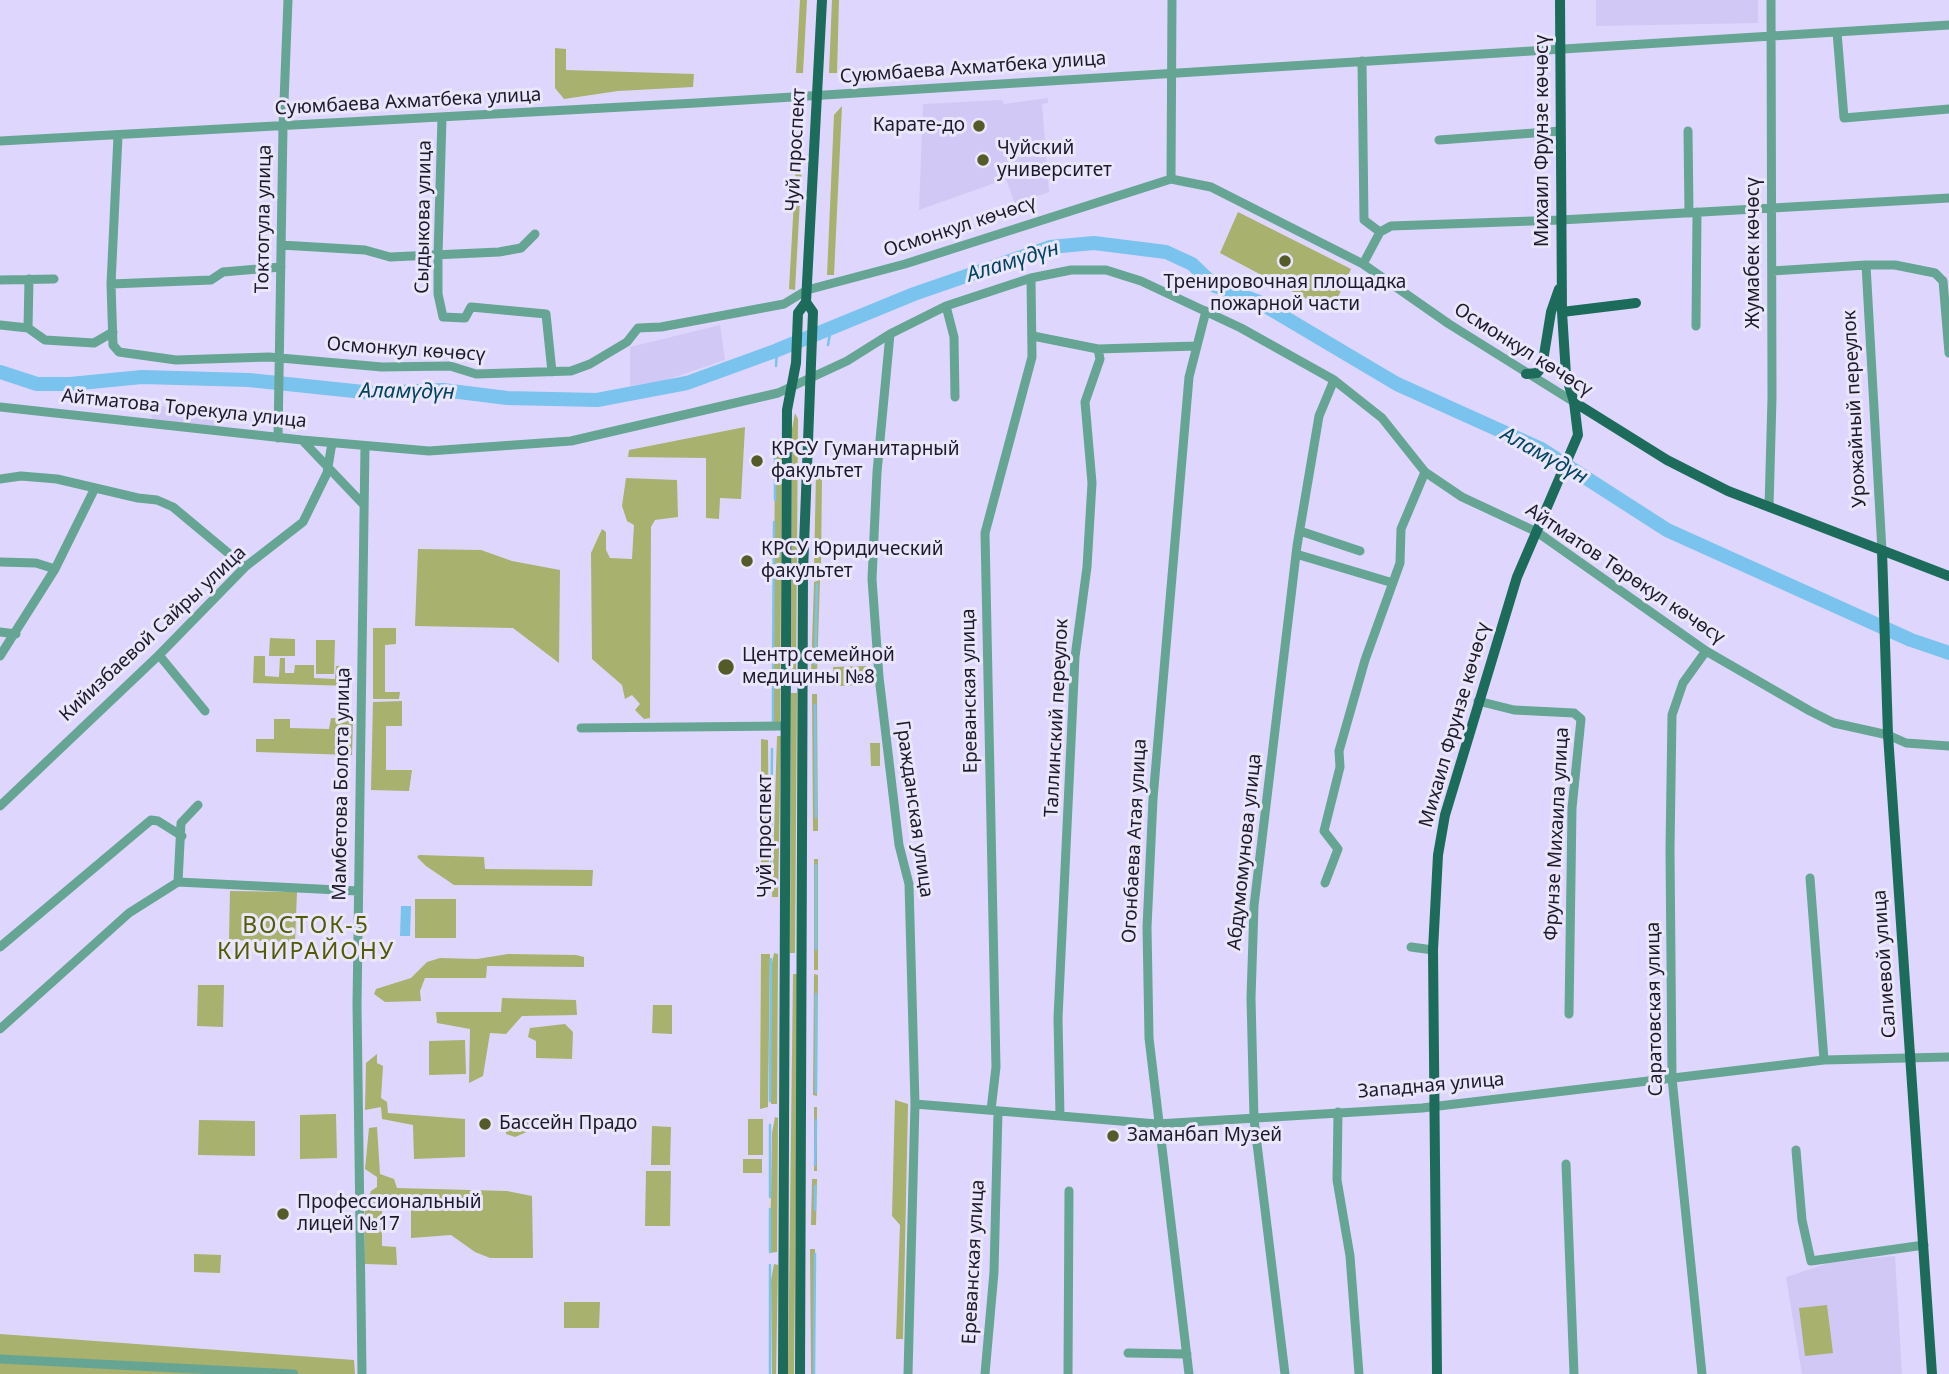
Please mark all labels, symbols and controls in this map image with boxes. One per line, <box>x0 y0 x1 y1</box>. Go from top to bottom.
street label: Михаил Фрунзе көчөсү <box>1532 35 1554 247</box>
street label: Суюмбаева Ахматбека улица <box>839 47 1107 89</box>
street label: Суюмбаева Ахматбека улица <box>274 84 542 120</box>
street label: Чуй проспект <box>781 88 811 212</box>
place label: Карате-до <box>873 115 965 137</box>
marker: Карате-до <box>971 118 987 134</box>
place label: Чуйский университет <box>997 138 1112 182</box>
street label: Сыдыкова улица <box>411 140 437 294</box>
street label: Токтогула улица <box>251 144 277 294</box>
marker: Чуйский университет <box>975 152 991 168</box>
street label: Жумабек көчөсү <box>1743 177 1765 329</box>
street label: Осмонкул көчөсү <box>881 192 1039 262</box>
water label: Аламүдүн <box>964 236 1062 288</box>
marker: Тренировочная площадка пожарной части <box>1277 253 1293 269</box>
place label: Тренировочная площадка пожарной части <box>1164 272 1406 316</box>
street label: Осмонкул көчөсү <box>1450 298 1596 402</box>
street label: Урожайный переулок <box>1838 310 1872 508</box>
street label: Осмонкул көчөсү <box>326 333 486 367</box>
water label: Аламүдүн <box>359 379 455 405</box>
street label: Айтматова Торекула улица <box>60 385 308 433</box>
water label: Аламүдүн <box>1496 422 1592 490</box>
place label: КРСУ Гуманитарный факультет <box>771 439 960 483</box>
marker: КРСУ Гуманитарный факультет <box>749 453 765 469</box>
street label: Айтматов Төрөкул көчөсү <box>1521 499 1729 649</box>
place label: КРСУ Юридический факультет <box>761 539 944 583</box>
street label: Кийизбаевой Сайры улица <box>55 541 251 727</box>
marker: КРСУ Юридический факультет <box>739 553 755 569</box>
street label: Ереванская улица <box>957 608 983 774</box>
street label: Таллинский переулок <box>1040 618 1074 818</box>
street label: Михаил Фрунзе көчөсү <box>1415 620 1495 830</box>
place label: Центр семейной медицины №8 <box>742 645 895 689</box>
marker: Центр семейной медицины №8 <box>716 657 736 677</box>
street label: Мамбетова Болота улица <box>329 667 355 901</box>
street label: Гражданская улица <box>890 719 938 899</box>
street label: Фрунзе Михаила улица <box>1540 727 1574 941</box>
street label: Огонбаева Атая улица <box>1118 738 1152 944</box>
street label: Абдумомунова улица <box>1223 753 1267 951</box>
street label: Чуй проспект <box>755 774 777 898</box>
street label: Салиевой улица <box>1868 889 1902 1039</box>
district label: ВОСТОК-5 КИЧИРАЙОНУ <box>218 912 394 966</box>
street label: Саратовская улица <box>1642 921 1668 1097</box>
street label: Западная улица <box>1357 1068 1505 1104</box>
place label: Бассейн Прадо <box>499 1113 637 1135</box>
marker: Бассейн Прадо <box>477 1116 493 1132</box>
place label: Заманбап Музей <box>1127 1125 1282 1147</box>
marker: Заманбап Музей <box>1105 1128 1121 1144</box>
street label: Ереванская улица <box>958 1179 990 1345</box>
place label: Профессиональный лицей №17 <box>297 1192 481 1236</box>
marker: Профессиональный лицей №17 <box>275 1206 291 1222</box>

